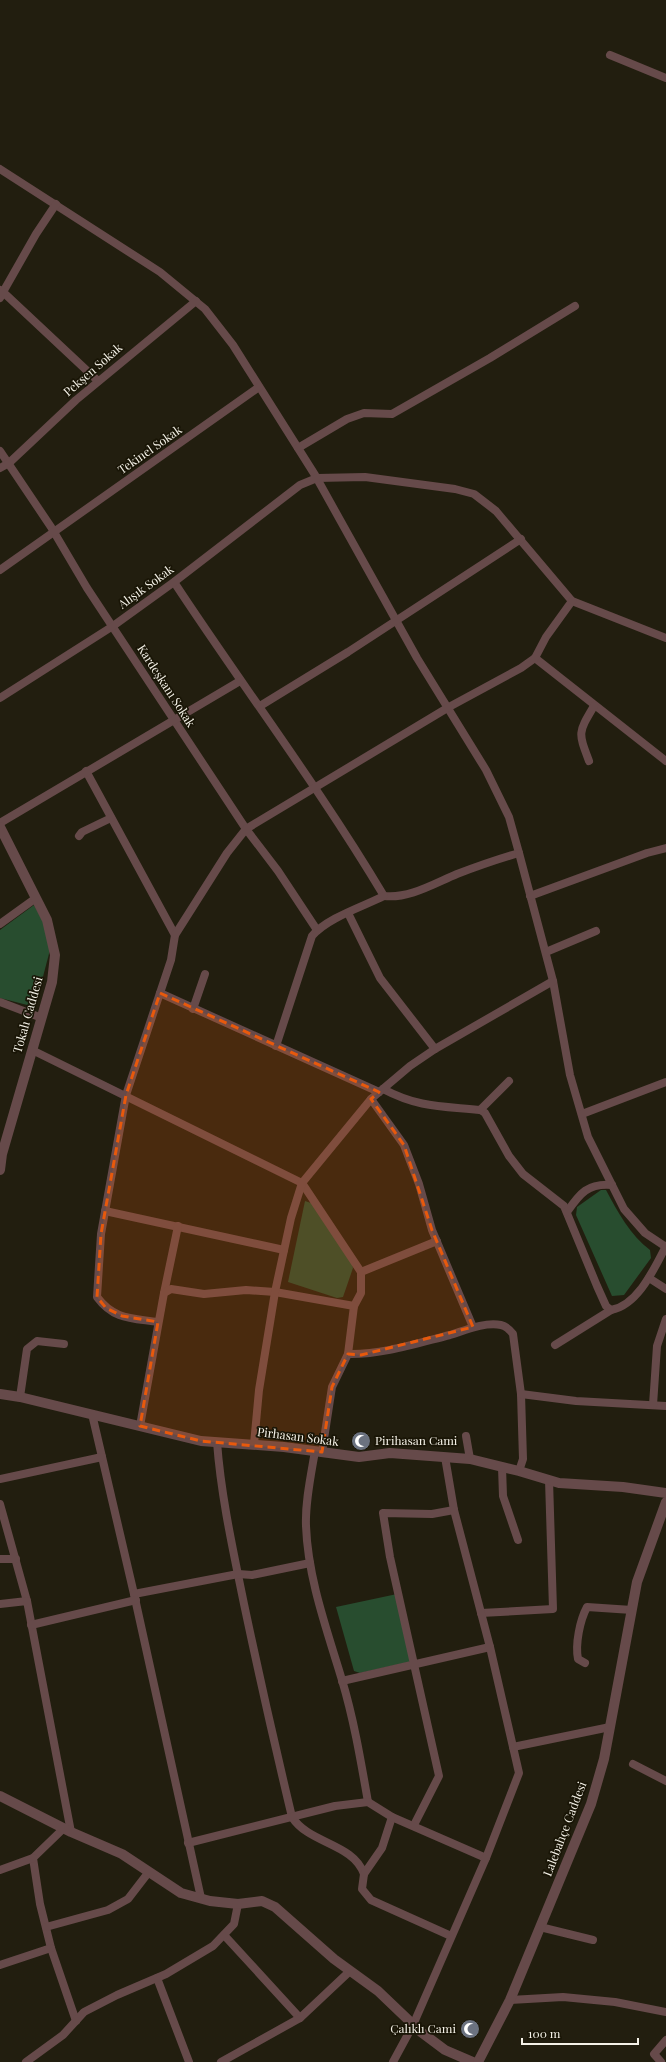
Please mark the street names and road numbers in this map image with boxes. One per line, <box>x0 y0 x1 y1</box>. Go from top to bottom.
street label: Pekşen Sokak <box>59 339 125 399</box>
street label: Tekinel Sokak <box>114 421 185 477</box>
street label: Alışık Sokak <box>114 560 177 612</box>
street label: Kardeşkanı Sokak <box>134 641 200 730</box>
street label: Tokalı Caddesi <box>8 974 46 1055</box>
street label: Pirhasan Sokak <box>256 1423 340 1449</box>
street label: Lalebahçe Caddesi <box>539 1779 590 1878</box>

